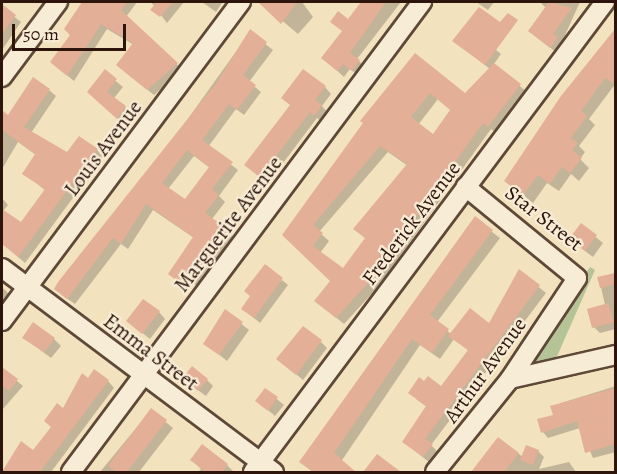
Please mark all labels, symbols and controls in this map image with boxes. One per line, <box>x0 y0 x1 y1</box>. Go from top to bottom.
scale bar <box>15 12 129 50</box>
text: 50 m <box>23 22 59 46</box>
street label: Louis Avenue <box>59 95 147 201</box>
street label: Marguerite Avenue <box>169 151 287 297</box>
street label: Frederick Avenue <box>356 156 466 290</box>
street label: Star Street <box>500 180 588 256</box>
street label: Emma Street <box>99 308 203 396</box>
street label: Arthur Avenue <box>438 312 532 428</box>

